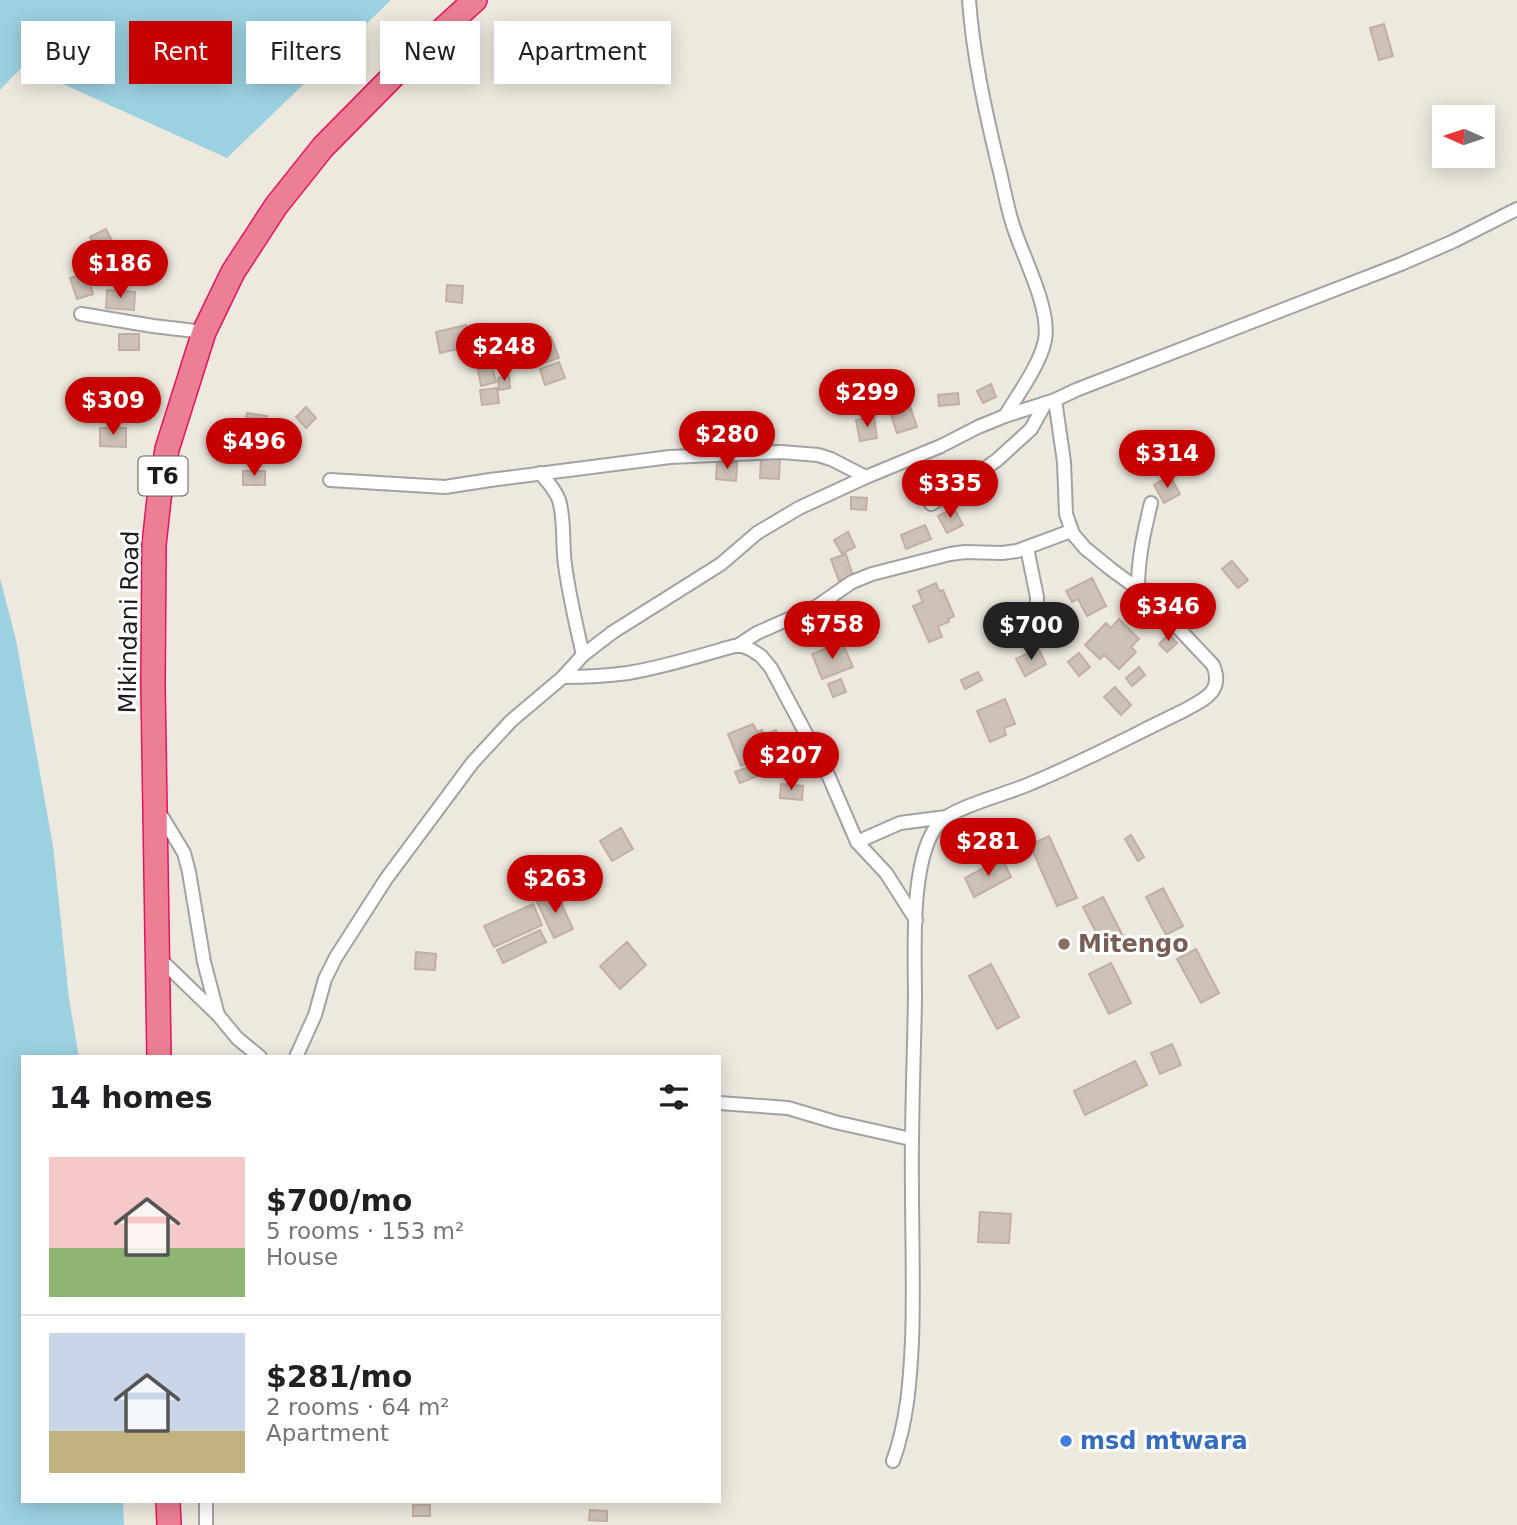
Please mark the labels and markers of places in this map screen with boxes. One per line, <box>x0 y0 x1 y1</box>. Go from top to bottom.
pin: $186 <box>79 240 161 300</box>
pin: $248 <box>463 324 545 383</box>
pin: $299 <box>826 370 908 429</box>
pin: $309 <box>72 378 154 437</box>
pin: $280 <box>686 412 768 471</box>
pin: $496 <box>213 419 295 478</box>
pin: $314 <box>1126 430 1208 490</box>
pin: $335 <box>909 461 991 520</box>
pin: $346 <box>1127 584 1209 643</box>
pin: $758 <box>791 602 873 661</box>
pin: $700 <box>990 602 1072 662</box>
pin: $207 <box>750 732 832 792</box>
pin: $281 <box>947 818 1029 878</box>
pin: $263 <box>514 856 596 915</box>
place label: Mitengo <box>1078 930 1189 958</box>
marker: Mitengo <box>1056 936 1072 952</box>
place label: msd mtwara <box>1080 1427 1248 1455</box>
marker: msd mtwara <box>1058 1433 1074 1449</box>

